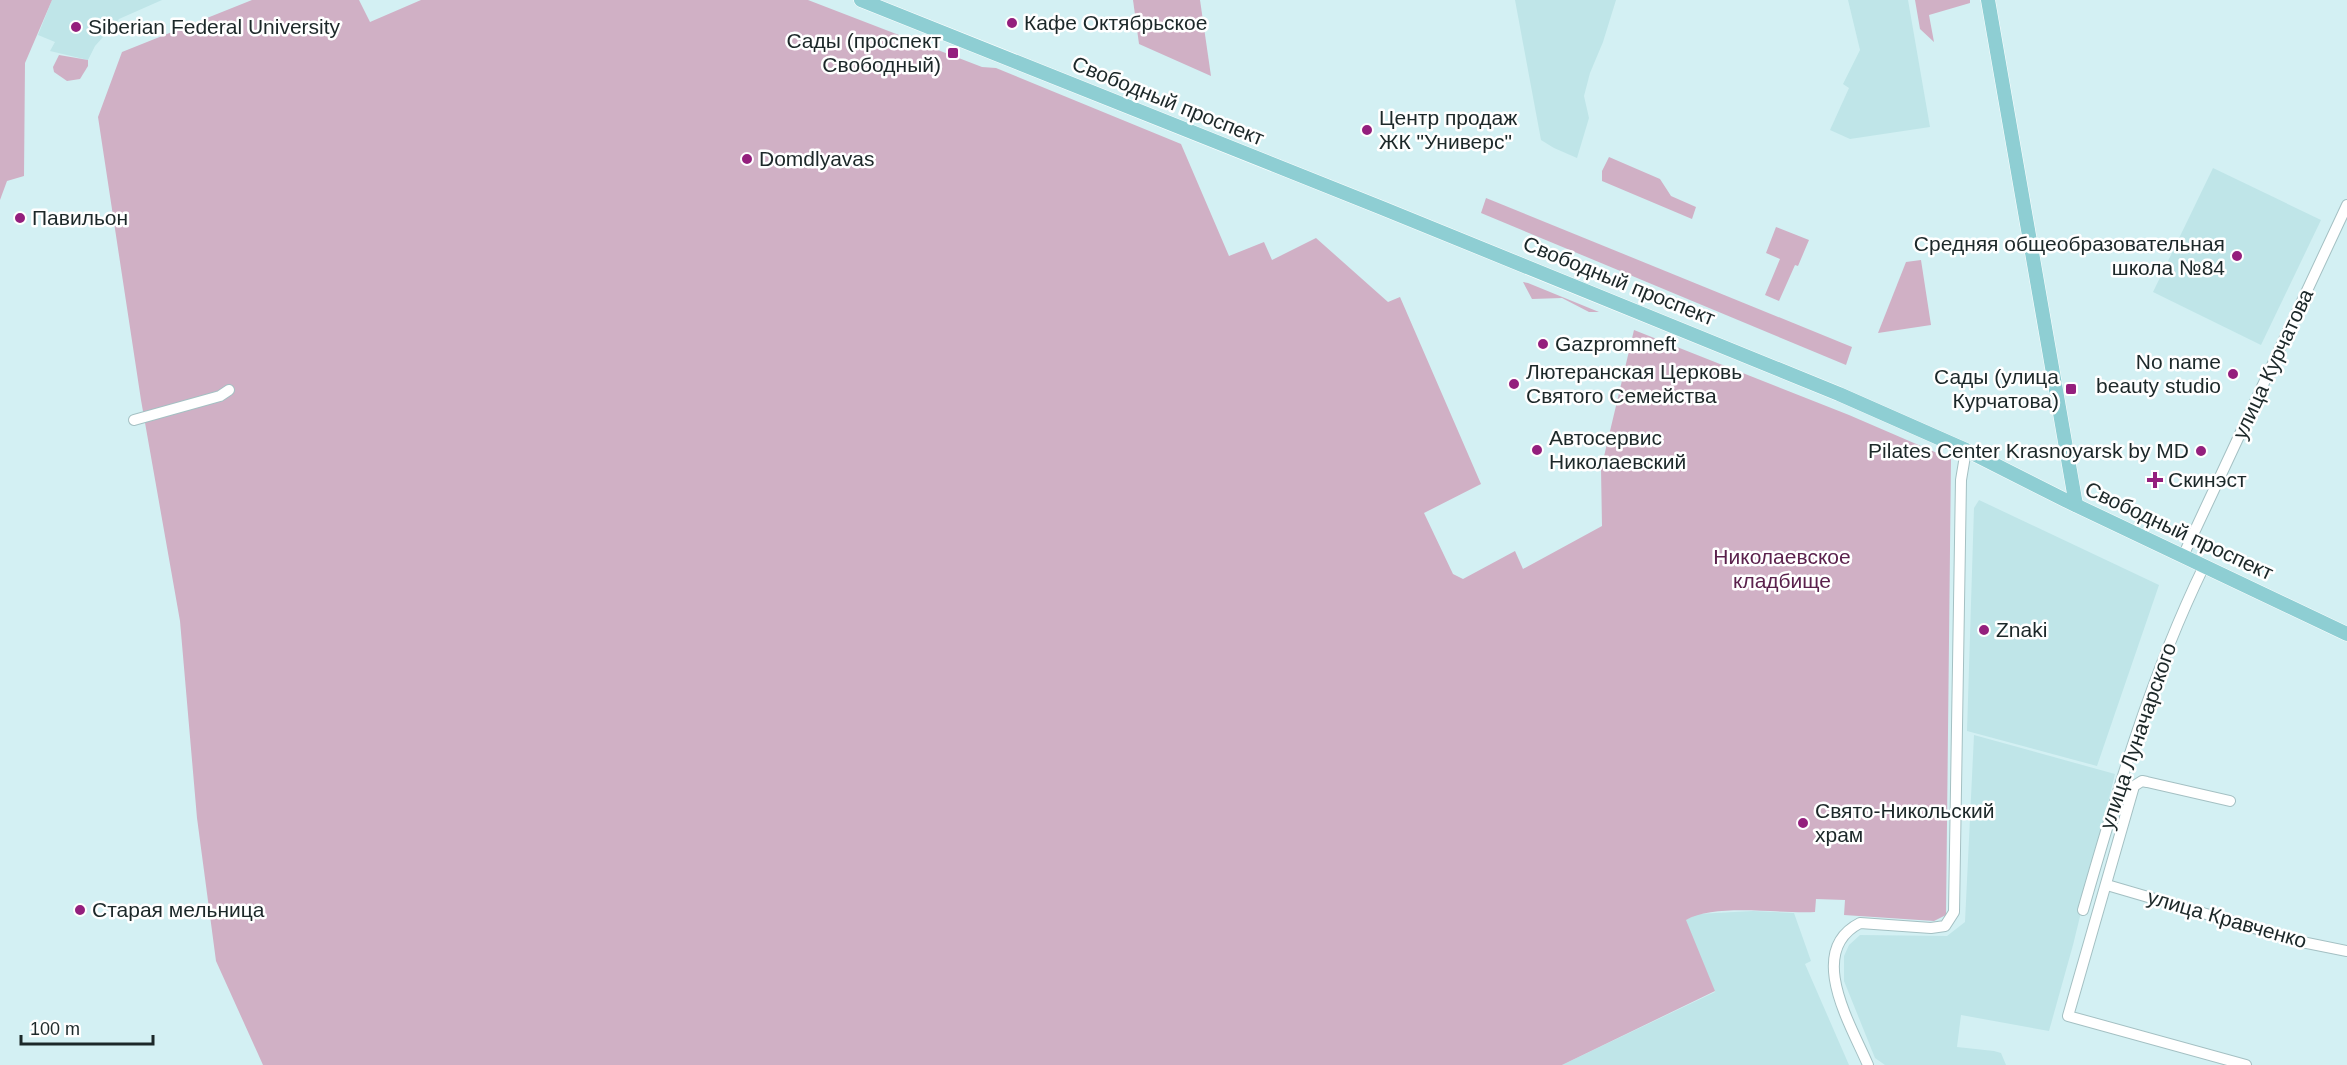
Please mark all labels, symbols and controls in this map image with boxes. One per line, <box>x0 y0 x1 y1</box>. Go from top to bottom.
place label: Кафе Октябрьское <box>1024 11 1207 34</box>
place label: Siberian Federal University <box>88 15 341 38</box>
marker: Кафе Октябрьское <box>1005 16 1019 30</box>
marker: Siberian Federal University <box>69 20 83 34</box>
place label: Сады (проспект Свободный) <box>786 29 941 76</box>
marker: Сады (проспект Свободный) <box>946 46 960 60</box>
street label: Свободный проспект <box>1069 52 1268 150</box>
place label: Центр продаж ЖК "Универс" <box>1379 106 1517 153</box>
marker: Центр продаж ЖК "Универс" <box>1360 123 1374 137</box>
place label: Domdlyavas <box>759 147 875 170</box>
marker: Domdlyavas <box>740 152 754 166</box>
place label: Павильон <box>32 206 128 229</box>
marker: Павильон <box>13 211 27 225</box>
street label: Свободный проспект <box>1520 232 1719 330</box>
place label: Средняя общеобразовательная школа №84 <box>1914 232 2225 279</box>
marker: Средняя общеобразовательная школа №84 <box>2230 249 2244 263</box>
street label: улица Курчатова <box>2228 285 2318 443</box>
place label: Gazpromneft <box>1555 332 1677 355</box>
marker: Gazpromneft <box>1536 337 1550 351</box>
place label: No name beauty studio <box>2096 350 2221 397</box>
place label: Лютеранская Церковь Святого Семейства <box>1526 360 1742 407</box>
place label: Сады (улица Курчатова) <box>1934 365 2059 412</box>
marker: No name beauty studio <box>2226 367 2240 381</box>
marker: Лютеранская Церковь Святого Семейства <box>1507 377 1521 391</box>
marker: Сады (улица Курчатова) <box>2064 382 2078 396</box>
place label: Автосервис Николаевский <box>1549 426 1686 473</box>
place label: Pilates Center Krasnoyarsk by MD <box>1868 439 2189 462</box>
marker: Автосервис Николаевский <box>1530 443 1544 457</box>
marker: Pilates Center Krasnoyarsk by MD <box>2194 444 2208 458</box>
place label: Скинэст <box>2168 468 2247 491</box>
marker: Скинэст <box>2146 471 2164 489</box>
street label: Свободный проспект <box>2082 477 2277 584</box>
park label: Николаевское кладбище <box>1713 545 1851 592</box>
place label: Znaki <box>1996 618 2047 641</box>
marker: Znaki <box>1977 623 1991 637</box>
street label: улица Луначарского <box>2095 640 2180 832</box>
place label: Свято-Никольский храм <box>1815 799 1994 846</box>
marker: Свято-Никольский храм <box>1796 816 1810 830</box>
street label: улица Кравченко <box>2145 885 2309 952</box>
place label: Старая мельница <box>92 898 265 921</box>
marker: Старая мельница <box>73 903 87 917</box>
scale bar <box>21 1008 153 1046</box>
text: 100 m <box>30 1019 80 1039</box>

